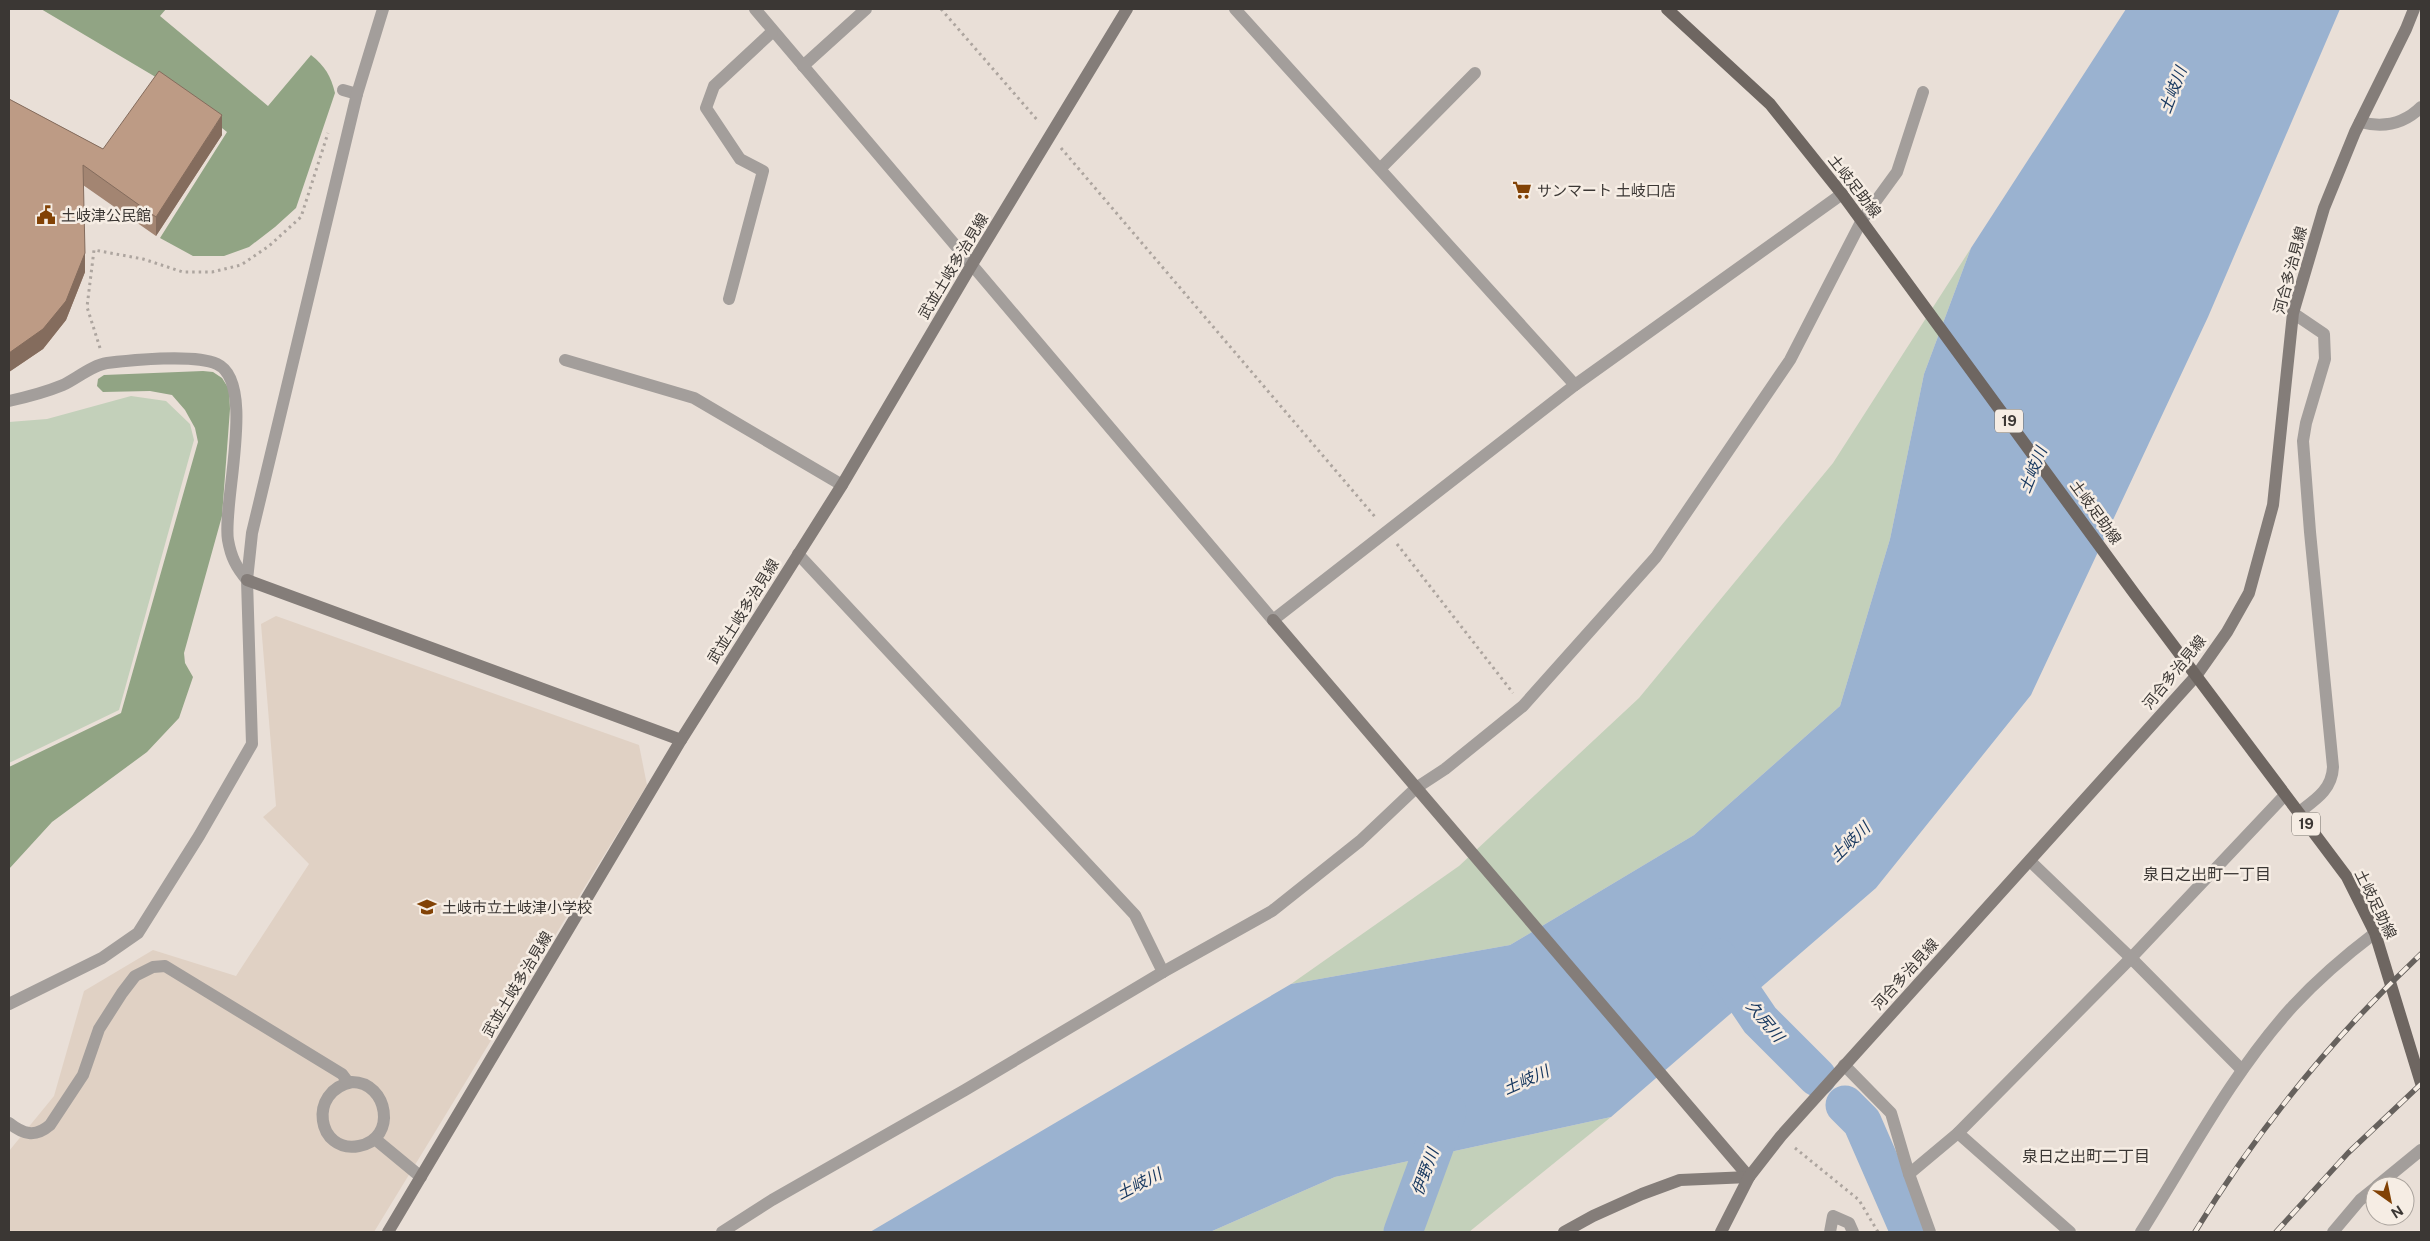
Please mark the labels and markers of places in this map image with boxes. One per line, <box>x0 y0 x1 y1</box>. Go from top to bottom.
supermarket icon: サンマート 土岐口店 <box>1511 179 1533 201</box>
place label: サンマート 土岐口店 <box>1537 182 1676 199</box>
public building icon: 土岐津公民館 <box>35 204 57 226</box>
place label: 土岐津公民館 <box>61 207 151 224</box>
school or university icon: 土岐市立土岐津小学校 <box>416 896 438 918</box>
place label: 土岐市立土岐津小学校 <box>442 899 592 916</box>

